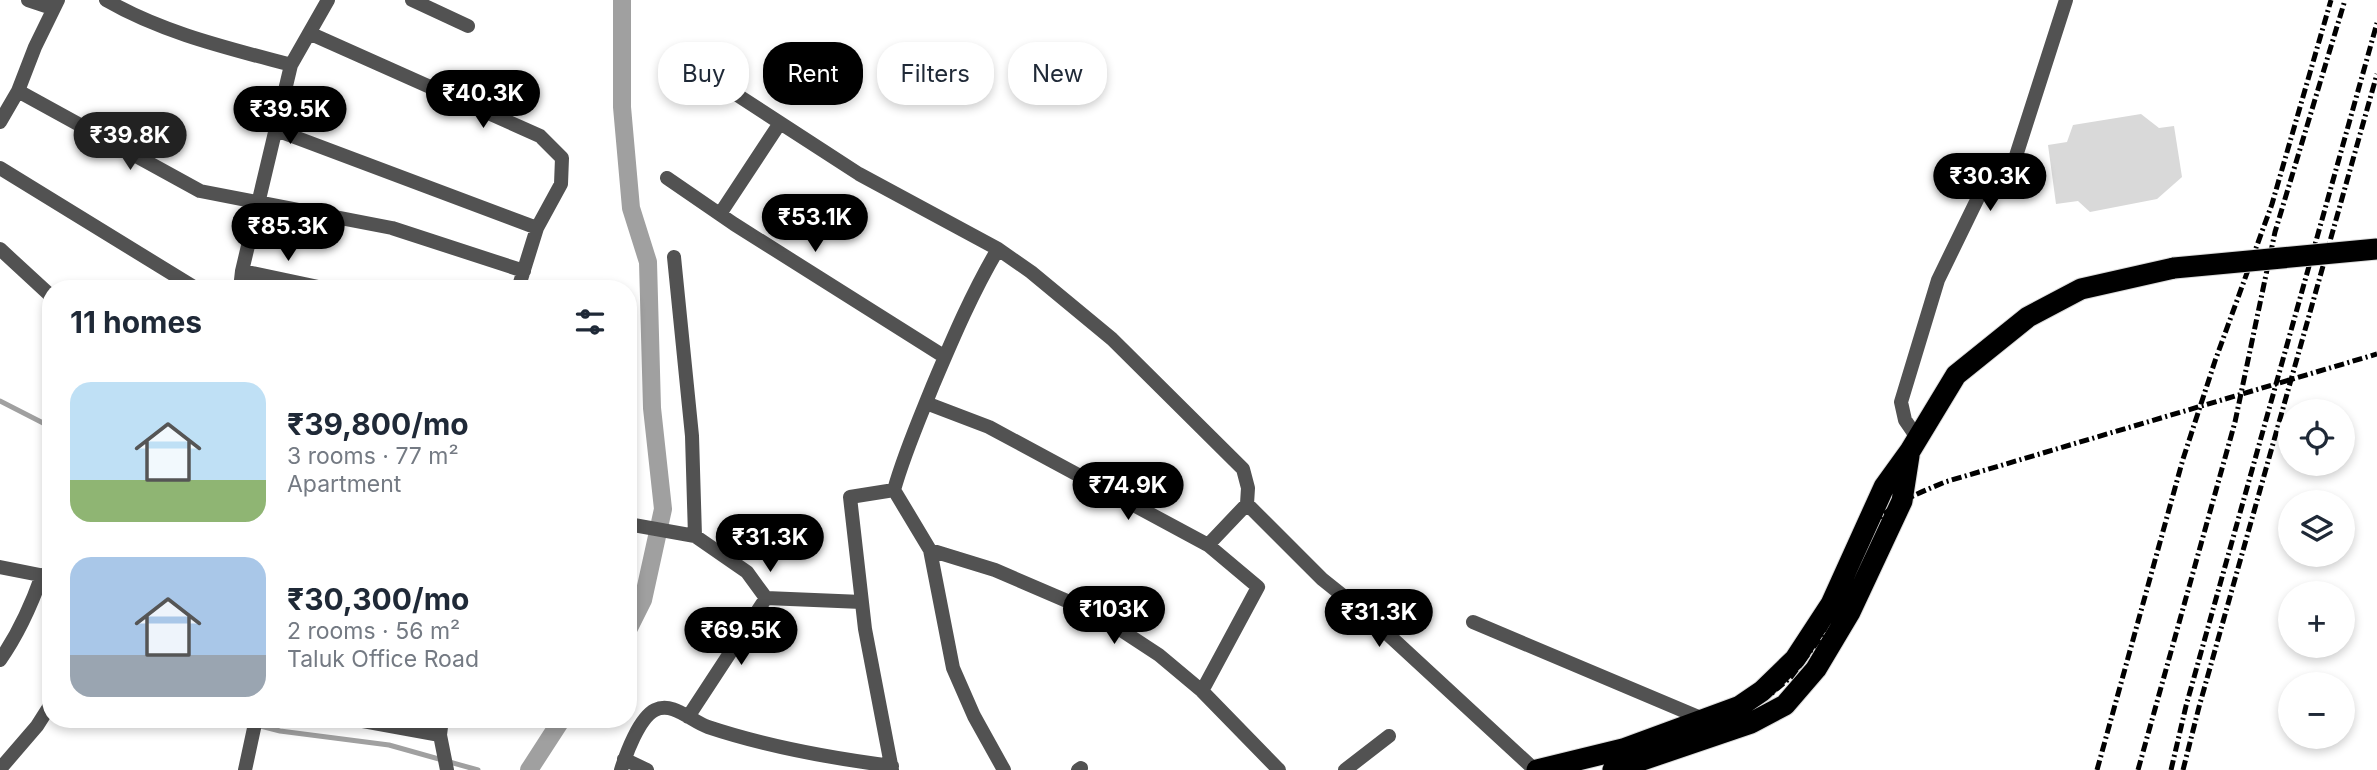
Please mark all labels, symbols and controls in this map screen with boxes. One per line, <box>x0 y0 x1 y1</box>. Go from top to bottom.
chip: Buy <box>658 42 749 105</box>
chip: Rent <box>763 42 863 105</box>
chip: Filters <box>877 42 994 105</box>
chip: New <box>1008 42 1107 105</box>
pin: ₹40.3K <box>426 71 540 130</box>
text: ₹40.3K <box>442 79 524 107</box>
pin: ₹39.5K <box>233 86 347 146</box>
text: ₹39.5K <box>249 95 331 123</box>
pin: ₹39.8K <box>73 113 187 172</box>
text: ₹39.8K <box>90 121 170 149</box>
pin: ₹30.3K <box>1933 154 2047 213</box>
text: ₹30.3K <box>1949 162 2031 190</box>
pin: ₹53.1K <box>758 194 872 254</box>
text: ₹53.1K <box>778 203 852 231</box>
pin: ₹85.3K <box>231 204 345 263</box>
text: ₹85.3K <box>248 212 328 240</box>
icon: filters <box>571 303 609 341</box>
text: 11 homes <box>70 304 202 340</box>
map controls <box>2278 399 2355 749</box>
button: locate <box>2278 399 2355 476</box>
text: ₹39,800/mo <box>287 406 469 442</box>
icon: home <box>126 410 210 494</box>
text: 3 rooms · 77 m² <box>287 442 459 470</box>
pin: ₹74.9K <box>1071 462 1185 522</box>
text: Apartment <box>287 470 401 498</box>
text: ₹74.9K <box>1089 471 1167 499</box>
button: layers <box>2278 490 2355 567</box>
pin: ₹31.3K <box>713 514 827 574</box>
text: ₹31.3K <box>732 523 808 551</box>
text: ₹30,300/mo <box>287 581 469 617</box>
button: + <box>2278 581 2355 658</box>
icon: home <box>126 585 210 669</box>
pin: ₹103K <box>1065 586 1163 646</box>
pin: ₹31.3K <box>1322 590 1436 649</box>
text: ₹103K <box>1079 595 1149 623</box>
text: ₹31.3K <box>1341 598 1417 626</box>
pin: ₹69.5K <box>684 608 798 667</box>
text: ₹69.5K <box>700 616 782 644</box>
text: 2 rooms · 56 m² <box>287 617 460 645</box>
text: Taluk Office Road <box>287 645 479 673</box>
button: − <box>2278 672 2355 749</box>

